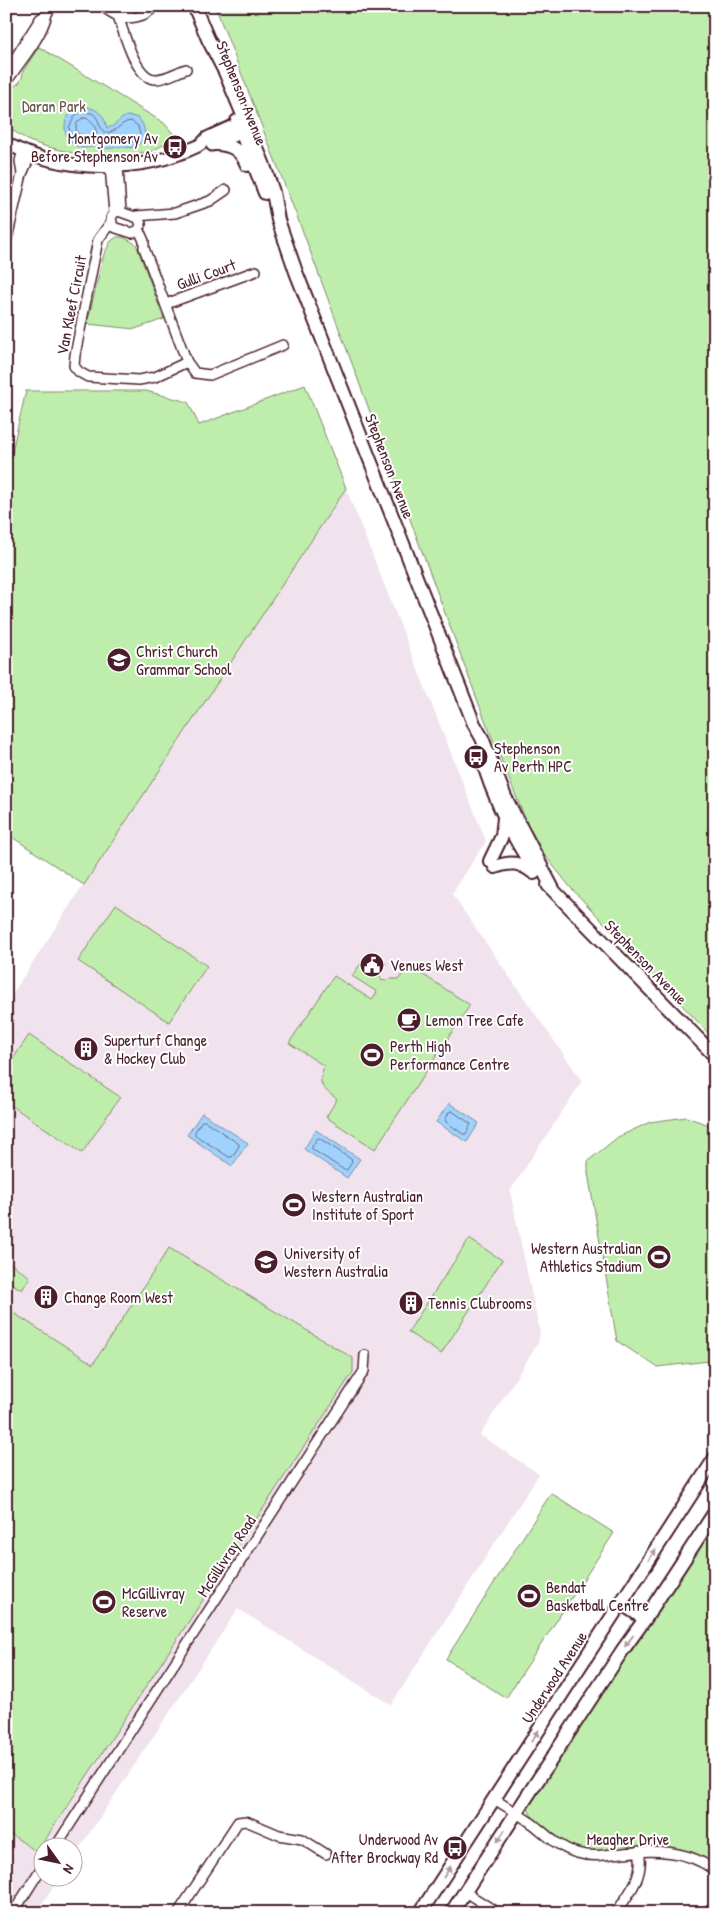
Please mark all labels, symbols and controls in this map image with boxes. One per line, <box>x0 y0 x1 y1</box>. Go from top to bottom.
street label: Stephenson Avenue <box>211 38 273 149</box>
park label: Daran Park <box>22 95 86 117</box>
place label: Montgomery Av Before Stephenson Av <box>31 127 159 167</box>
bus stop icon: Montgomery Av Before Stephenson Av <box>162 134 188 160</box>
street label: Van Kleef Circuit <box>51 253 92 357</box>
street label: Gulli Court <box>173 253 239 295</box>
street label: Stephenson Avenue <box>360 410 420 522</box>
place label: Christ Church Grammar School <box>136 640 232 680</box>
school or university icon: Christ Church Grammar School <box>106 647 132 673</box>
place label: Stephenson Av Perth HPC <box>494 737 572 777</box>
bus stop icon: Stephenson Av Perth HPC <box>463 744 489 770</box>
street label: Stephenson Avenue <box>600 915 693 1010</box>
public building icon: Venues West <box>359 952 385 978</box>
place label: Venues West <box>390 954 464 976</box>
cafe icon: Lemon Tree Cafe <box>396 1007 422 1033</box>
place label: Lemon Tree Cafe <box>426 1009 524 1031</box>
place label: Superturf Change & Hockey Club <box>104 1029 208 1069</box>
place label: Perth High Performance Centre <box>390 1035 510 1075</box>
building icon: Superturf Change & Hockey Club <box>73 1036 99 1062</box>
sports icon: Perth High Performance Centre <box>359 1042 385 1068</box>
place label: Western Australian Institute of Sport <box>312 1185 423 1225</box>
sports icon: Western Australian Institute of Sport <box>281 1192 307 1218</box>
place label: Western Australian Athletics Stadium <box>531 1237 642 1277</box>
place label: University of Western Australia <box>284 1242 388 1282</box>
sports icon: Western Australian Athletics Stadium <box>646 1244 672 1270</box>
school or university icon: University of Western Australia <box>253 1249 279 1275</box>
building icon: Change Room West <box>33 1284 59 1310</box>
place label: Change Room West <box>64 1286 173 1308</box>
building icon: Tennis Clubrooms <box>398 1290 424 1316</box>
place label: Tennis Clubrooms <box>428 1292 532 1314</box>
street label: McGillivray Road <box>191 1511 261 1601</box>
one-way arrow <box>647 1548 657 1562</box>
place label: Bendat Basketball Centre <box>546 1576 650 1616</box>
place label: McGillivray Reserve <box>122 1582 185 1622</box>
sports icon: Bendat Basketball Centre <box>516 1583 542 1609</box>
sports icon: McGillivray Reserve <box>91 1589 117 1615</box>
street label: Underwood Avenue <box>516 1626 592 1727</box>
one-way arrow <box>623 1634 634 1647</box>
one-way arrow <box>530 1729 540 1742</box>
place label: Underwood Av After Brockway Rd <box>332 1828 439 1868</box>
street label: Meagher Drive <box>587 1828 670 1850</box>
one-way arrow <box>497 1829 506 1843</box>
bus stop icon: Underwood Av After Brockway Rd <box>442 1835 468 1861</box>
north arrow <box>32 1836 82 1886</box>
text: N <box>59 1861 79 1878</box>
one-way arrow <box>442 1865 452 1879</box>

